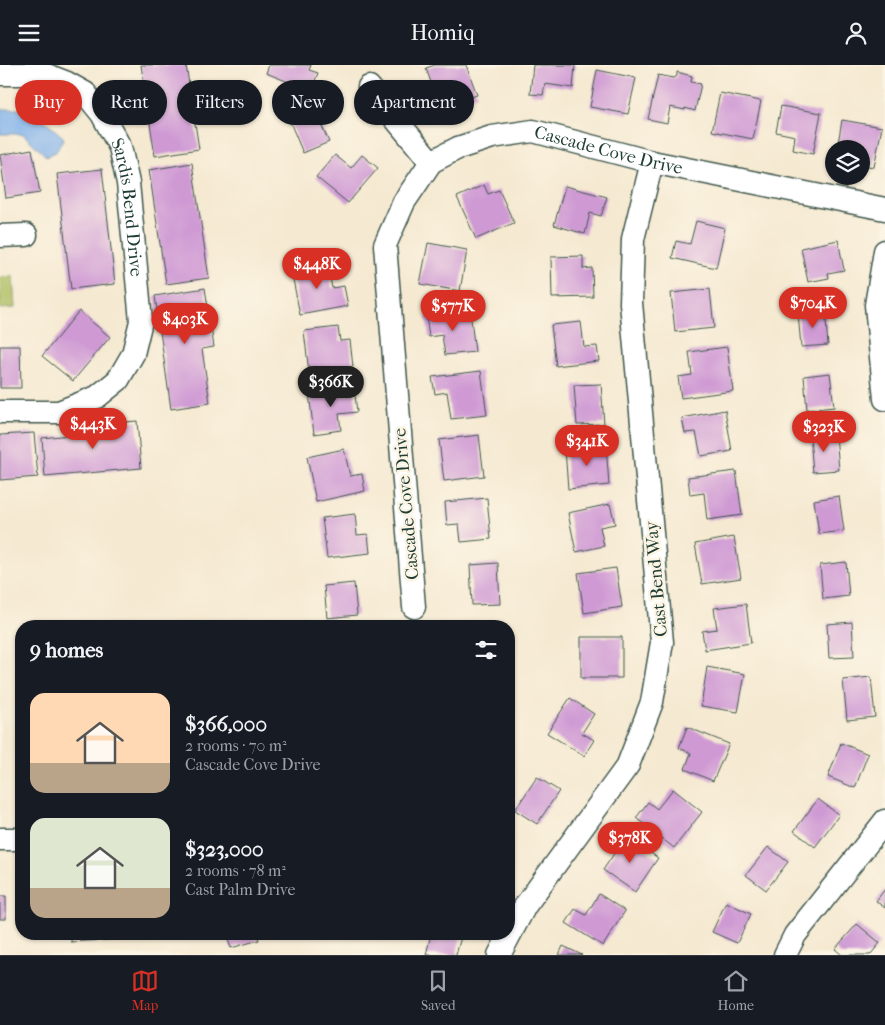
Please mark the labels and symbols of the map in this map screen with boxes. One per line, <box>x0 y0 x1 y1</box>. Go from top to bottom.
street label: Cascade Cove Drive <box>532 122 685 179</box>
street label: Sardis Bend Drive <box>106 135 147 278</box>
pin: $448K <box>282 247 352 290</box>
pin: $704K <box>778 287 848 329</box>
pin: $577K <box>418 289 488 332</box>
pin: $403K <box>150 303 220 345</box>
pin: $366K <box>296 365 366 408</box>
pin: $443K <box>58 407 128 450</box>
pin: $323K <box>789 411 859 453</box>
pin: $341K <box>552 425 622 467</box>
street label: Cascade Cove Drive <box>389 427 424 581</box>
street label: Cast Bend Way <box>641 519 672 638</box>
pin: $378K <box>595 821 665 864</box>

